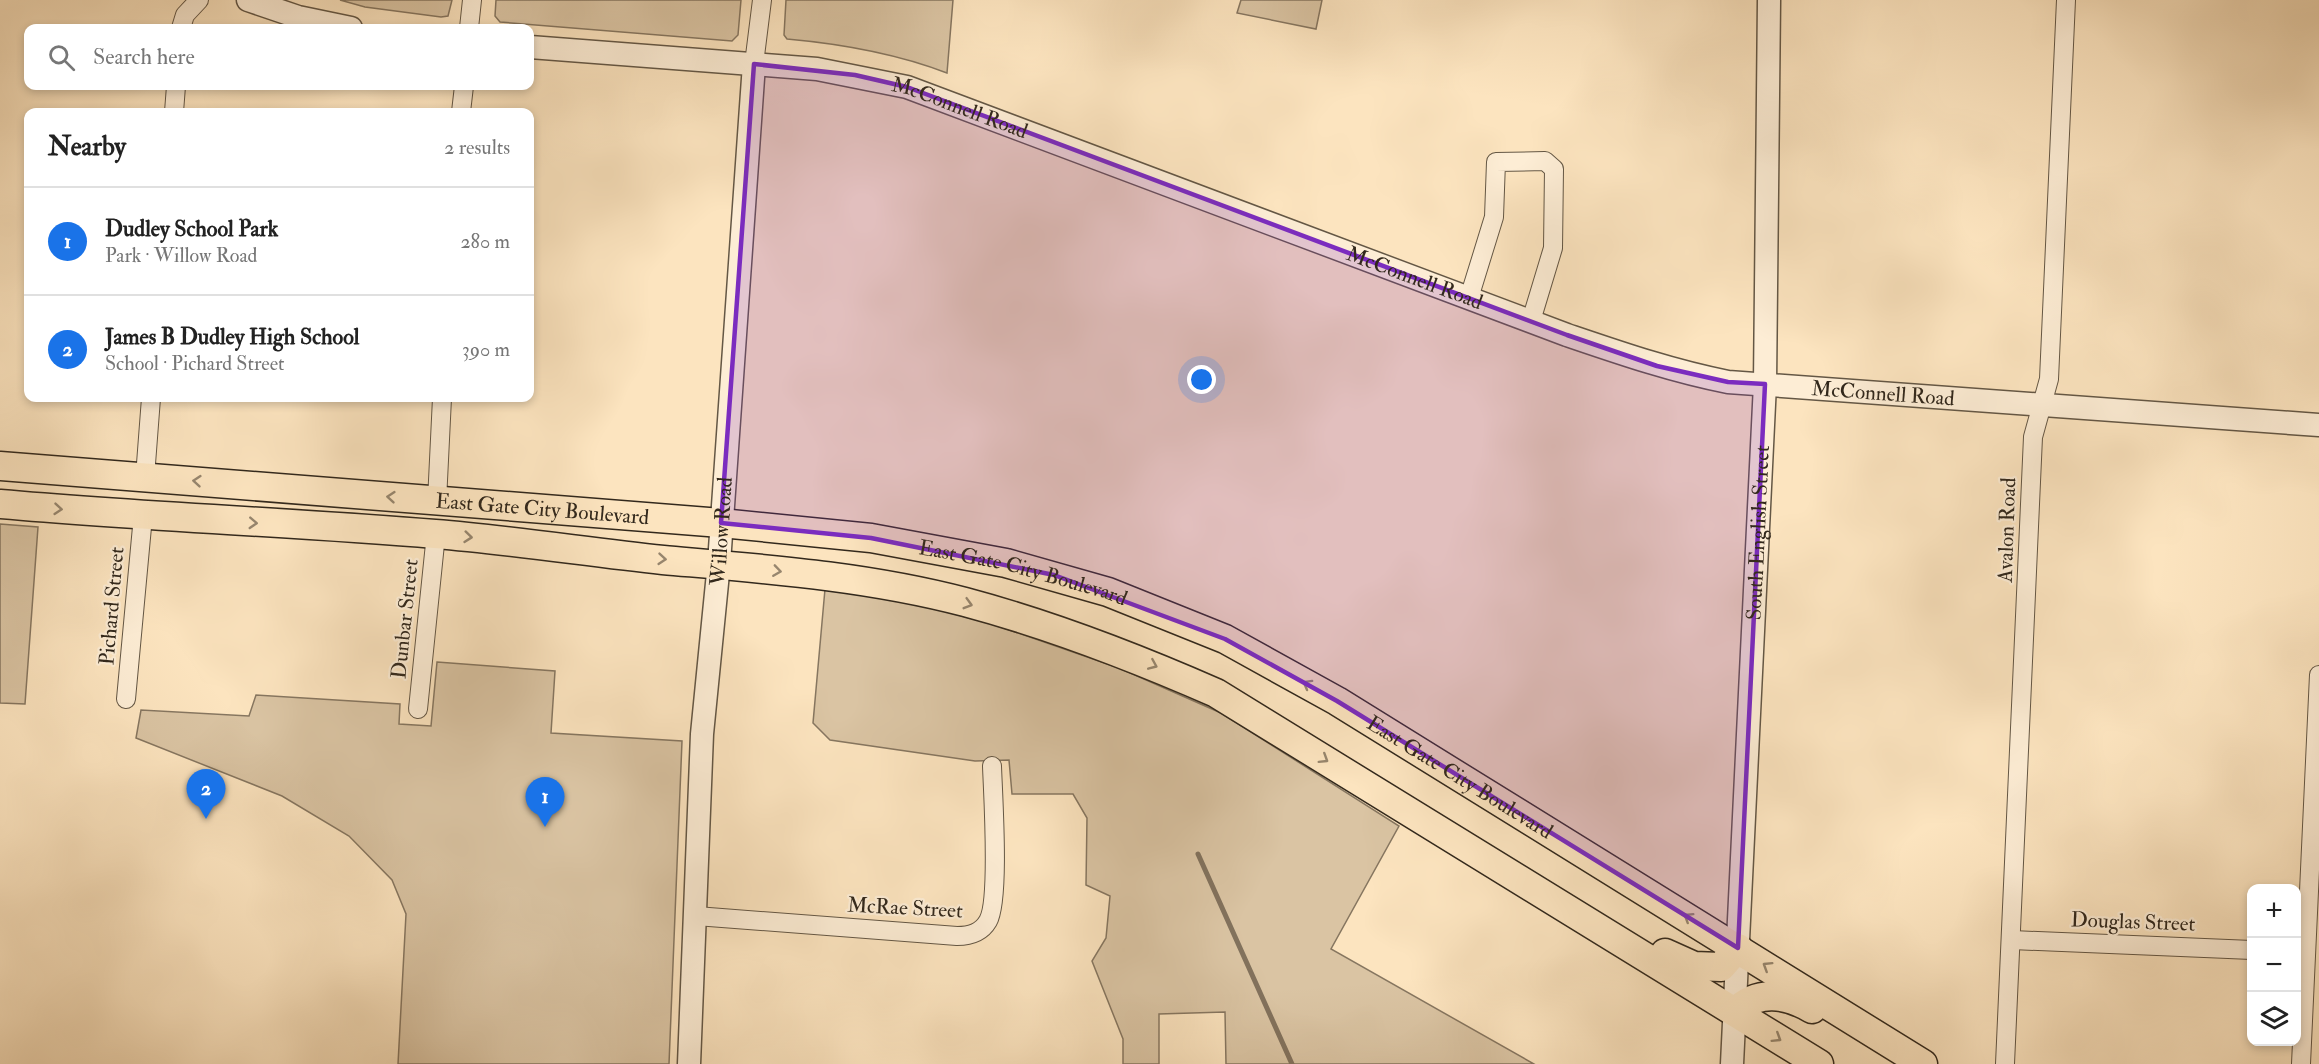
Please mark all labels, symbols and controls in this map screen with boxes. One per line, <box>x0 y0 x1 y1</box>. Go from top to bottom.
search box <box>24 24 534 90</box>
icon: search <box>45 41 78 74</box>
text: Search here <box>93 43 195 71</box>
street label: McConnell Road <box>889 71 1032 145</box>
text: Nearby <box>48 131 126 163</box>
text: 2 results <box>444 135 510 160</box>
text: Dudley School Park <box>105 215 278 243</box>
text: 1 <box>64 229 71 254</box>
text: 280 m <box>460 229 510 254</box>
street label: McConnell Road <box>1343 240 1487 316</box>
text: Park · Willow Road <box>105 243 257 268</box>
text: James B Dudley High School <box>105 323 359 351</box>
text: 2 <box>62 337 73 362</box>
text: 390 m <box>462 337 510 362</box>
text: School · Pichard Street <box>105 351 285 376</box>
your location <box>1187 365 1216 394</box>
street label: McConnell Road <box>1811 375 1956 412</box>
street label: South English Street <box>1740 444 1776 621</box>
one-way arrow <box>192 475 201 488</box>
street label: Willow Road <box>703 475 739 588</box>
street label: Avalon Road <box>1992 476 2022 584</box>
street label: East Gate City Boulevard <box>434 487 651 531</box>
one-way arrow <box>386 491 395 504</box>
one-way arrow <box>54 502 63 515</box>
one-way arrow <box>248 516 257 529</box>
one-way arrow <box>464 531 473 543</box>
street label: East Gate City Boulevard <box>917 534 1132 612</box>
street label: Pichard Street <box>93 545 131 666</box>
one-way arrow <box>657 552 667 565</box>
street label: Dunbar Street <box>385 557 425 680</box>
one-way arrow <box>772 564 781 576</box>
one-way arrow <box>962 597 973 609</box>
one-way arrow <box>1147 658 1158 670</box>
one-way arrow <box>1303 680 1313 691</box>
street label: East Gate City Boulevard <box>1362 709 1559 845</box>
one-way arrow <box>1318 751 1328 763</box>
pin: 2 <box>186 770 226 819</box>
pin: 1 <box>526 778 564 827</box>
map controls <box>2247 884 2301 1046</box>
button: + <box>2247 884 2301 938</box>
street label: McRae Street <box>847 891 964 925</box>
street label: Douglas Street <box>2070 906 2196 938</box>
one-way arrow <box>1684 913 1694 925</box>
button: − <box>2247 938 2301 992</box>
one-way arrow <box>1763 962 1773 974</box>
button: layers <box>2247 992 2301 1046</box>
one-way arrow <box>1771 1030 1781 1042</box>

